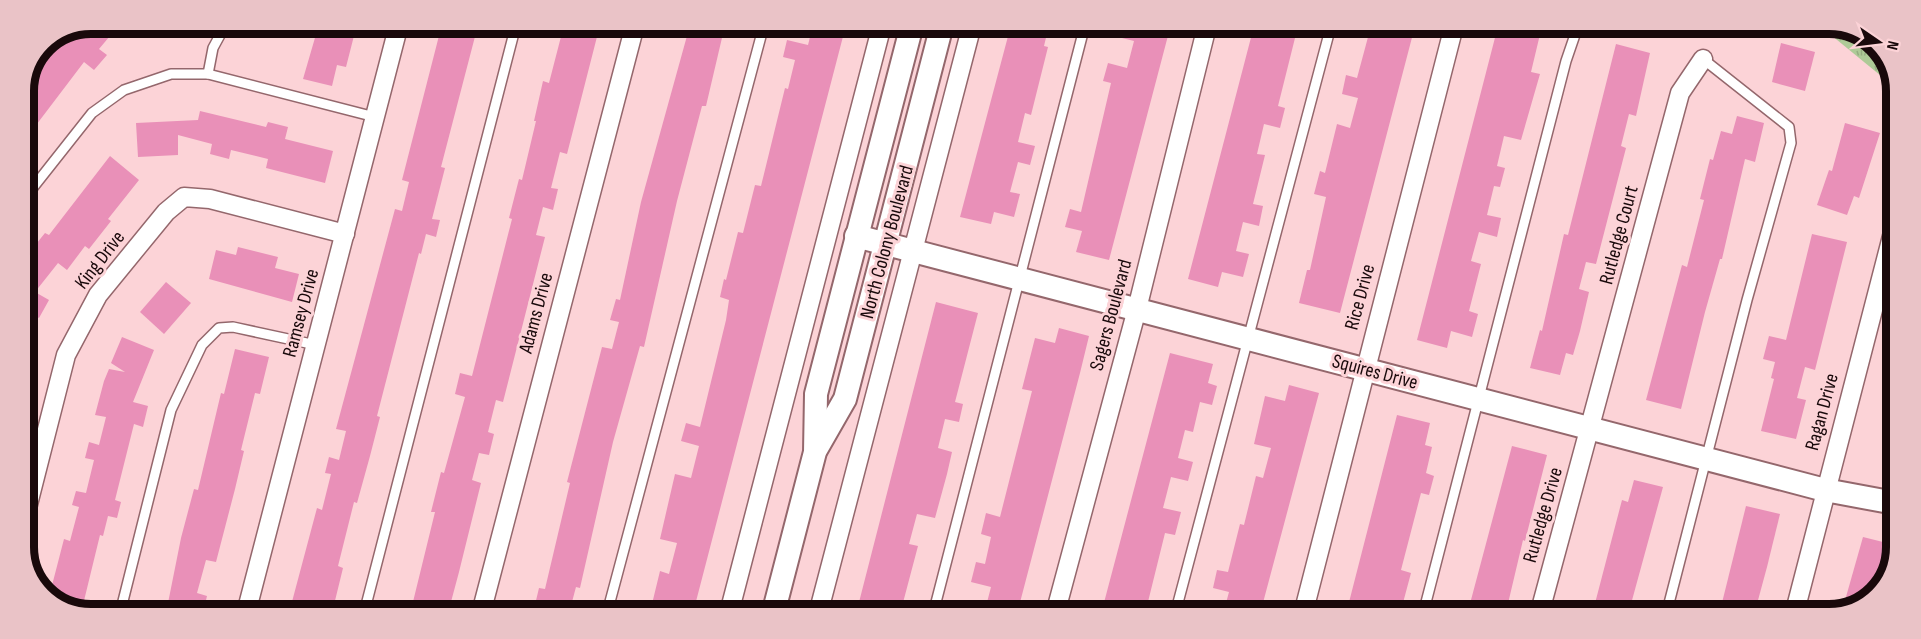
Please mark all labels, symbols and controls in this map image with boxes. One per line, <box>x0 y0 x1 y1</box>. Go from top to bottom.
north arrow <box>1849 12 1909 72</box>
text: N <box>1882 39 1902 52</box>
street label: North Colony Boulevard <box>855 163 919 321</box>
street label: Rutledge Court <box>1594 183 1644 287</box>
street label: King Drive <box>70 226 130 294</box>
street label: Sagers Boulevard <box>1085 257 1137 373</box>
street label: Rice Drive <box>1340 262 1380 332</box>
street label: Ramsey Drive <box>278 266 324 360</box>
street label: Adams Drive <box>513 270 558 357</box>
street label: Squires Drive <box>1330 349 1420 395</box>
street label: Ragan Drive <box>1800 371 1844 453</box>
street label: Rutledge Drive <box>1518 465 1568 565</box>

